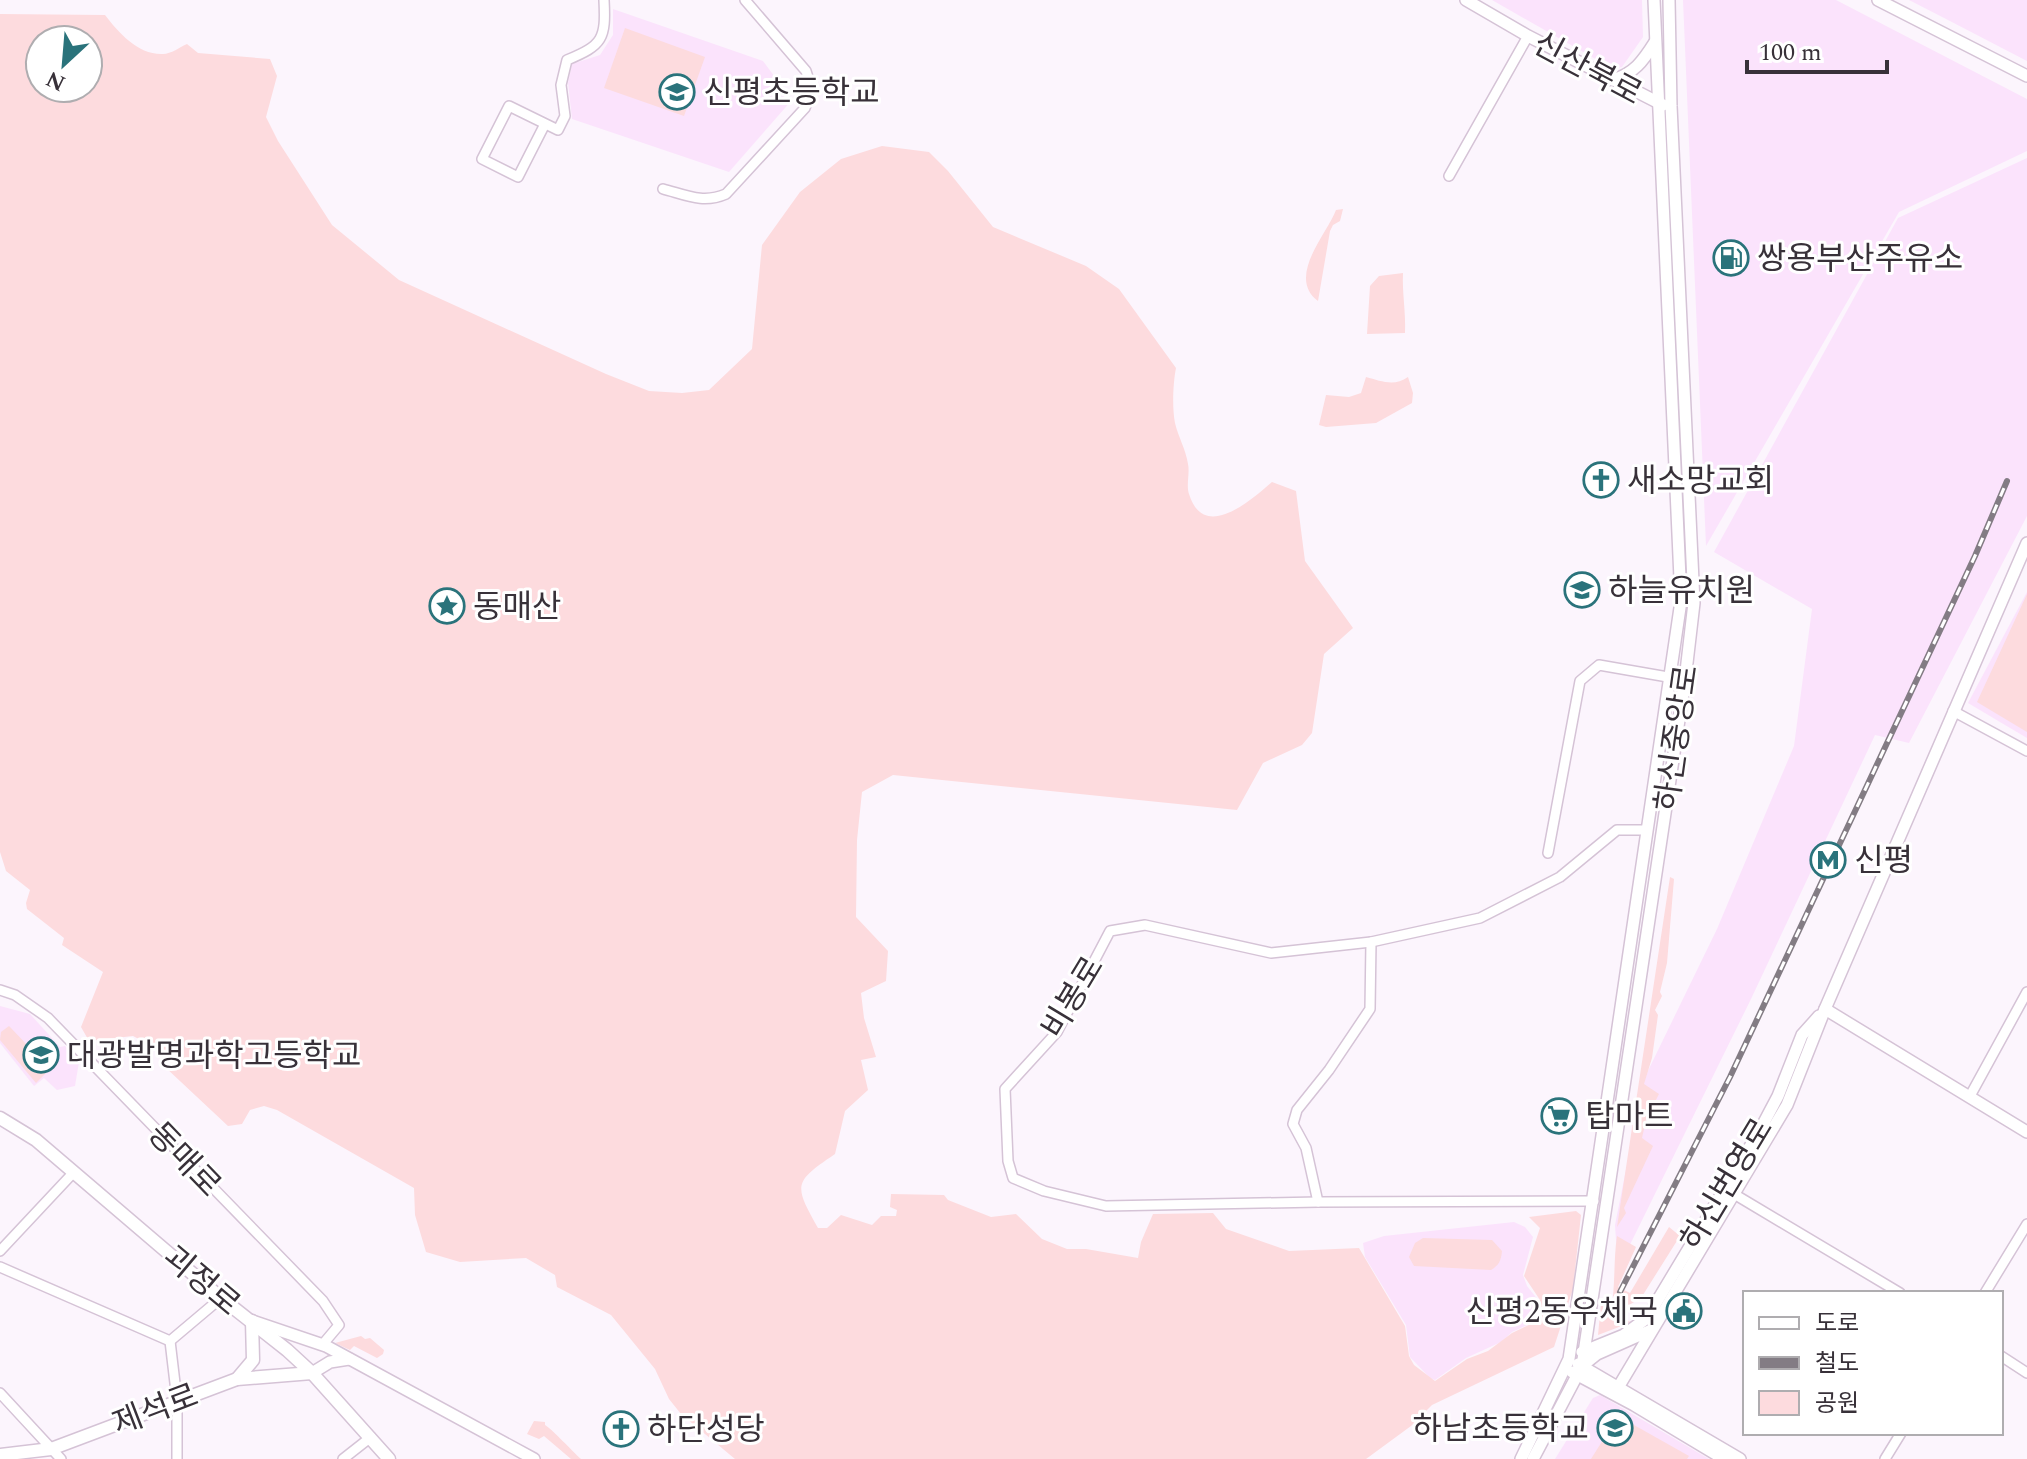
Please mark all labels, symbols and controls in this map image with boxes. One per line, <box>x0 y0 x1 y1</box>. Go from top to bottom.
street label: 신산북로 <box>1524 20 1651 119</box>
north arrow <box>24 24 104 104</box>
scale bar <box>1747 24 1887 74</box>
text: 100 m <box>1759 35 1822 71</box>
text: N <box>41 62 71 99</box>
place label: 신평초등학교 <box>703 69 880 118</box>
school or university icon: 신평초등학교 <box>658 73 696 111</box>
place label: 쌍용부산주유소 <box>1757 235 1963 284</box>
fuel station icon: 쌍용부산주유소 <box>1712 239 1750 277</box>
place label: 새소망교회 <box>1627 457 1774 506</box>
church icon: 새소망교회 <box>1582 461 1620 499</box>
place label: 하늘유치원 <box>1608 567 1755 616</box>
school or university icon: 하늘유치원 <box>1563 571 1601 609</box>
place label: 동매산 <box>473 583 561 632</box>
place icon: 동매산 <box>428 587 466 625</box>
street label: 하신중앙로 <box>1643 662 1712 815</box>
place label: 신평 <box>1854 837 1913 886</box>
metro station icon: 신평 <box>1809 841 1847 879</box>
street label: 비봉로 <box>1030 947 1117 1048</box>
place label: 대광발명과학고등학교 <box>67 1032 361 1081</box>
school or university icon: 대광발명과학고등학교 <box>22 1036 60 1074</box>
place label: 탑마트 <box>1585 1093 1673 1142</box>
supermarket icon: 탑마트 <box>1540 1097 1578 1135</box>
street label: 하신번영로 <box>1668 1109 1786 1260</box>
street label: 동매로 <box>136 1111 232 1209</box>
street label: 괴정로 <box>151 1234 251 1328</box>
place label: 신평2동우체국 <box>1465 1288 1658 1337</box>
legend <box>1743 1291 2003 1435</box>
public building icon: 신평2동우체국 <box>1665 1292 1703 1330</box>
text: 도로 <box>1815 1306 1859 1342</box>
text: 철도 <box>1815 1346 1859 1382</box>
street label: 제석로 <box>106 1372 206 1449</box>
text: 공원 <box>1815 1386 1859 1422</box>
place label: 하남초등학교 <box>1412 1405 1589 1454</box>
place label: 하단성당 <box>647 1406 765 1455</box>
school or university icon: 하남초등학교 <box>1596 1409 1634 1447</box>
church icon: 하단성당 <box>602 1410 640 1448</box>

